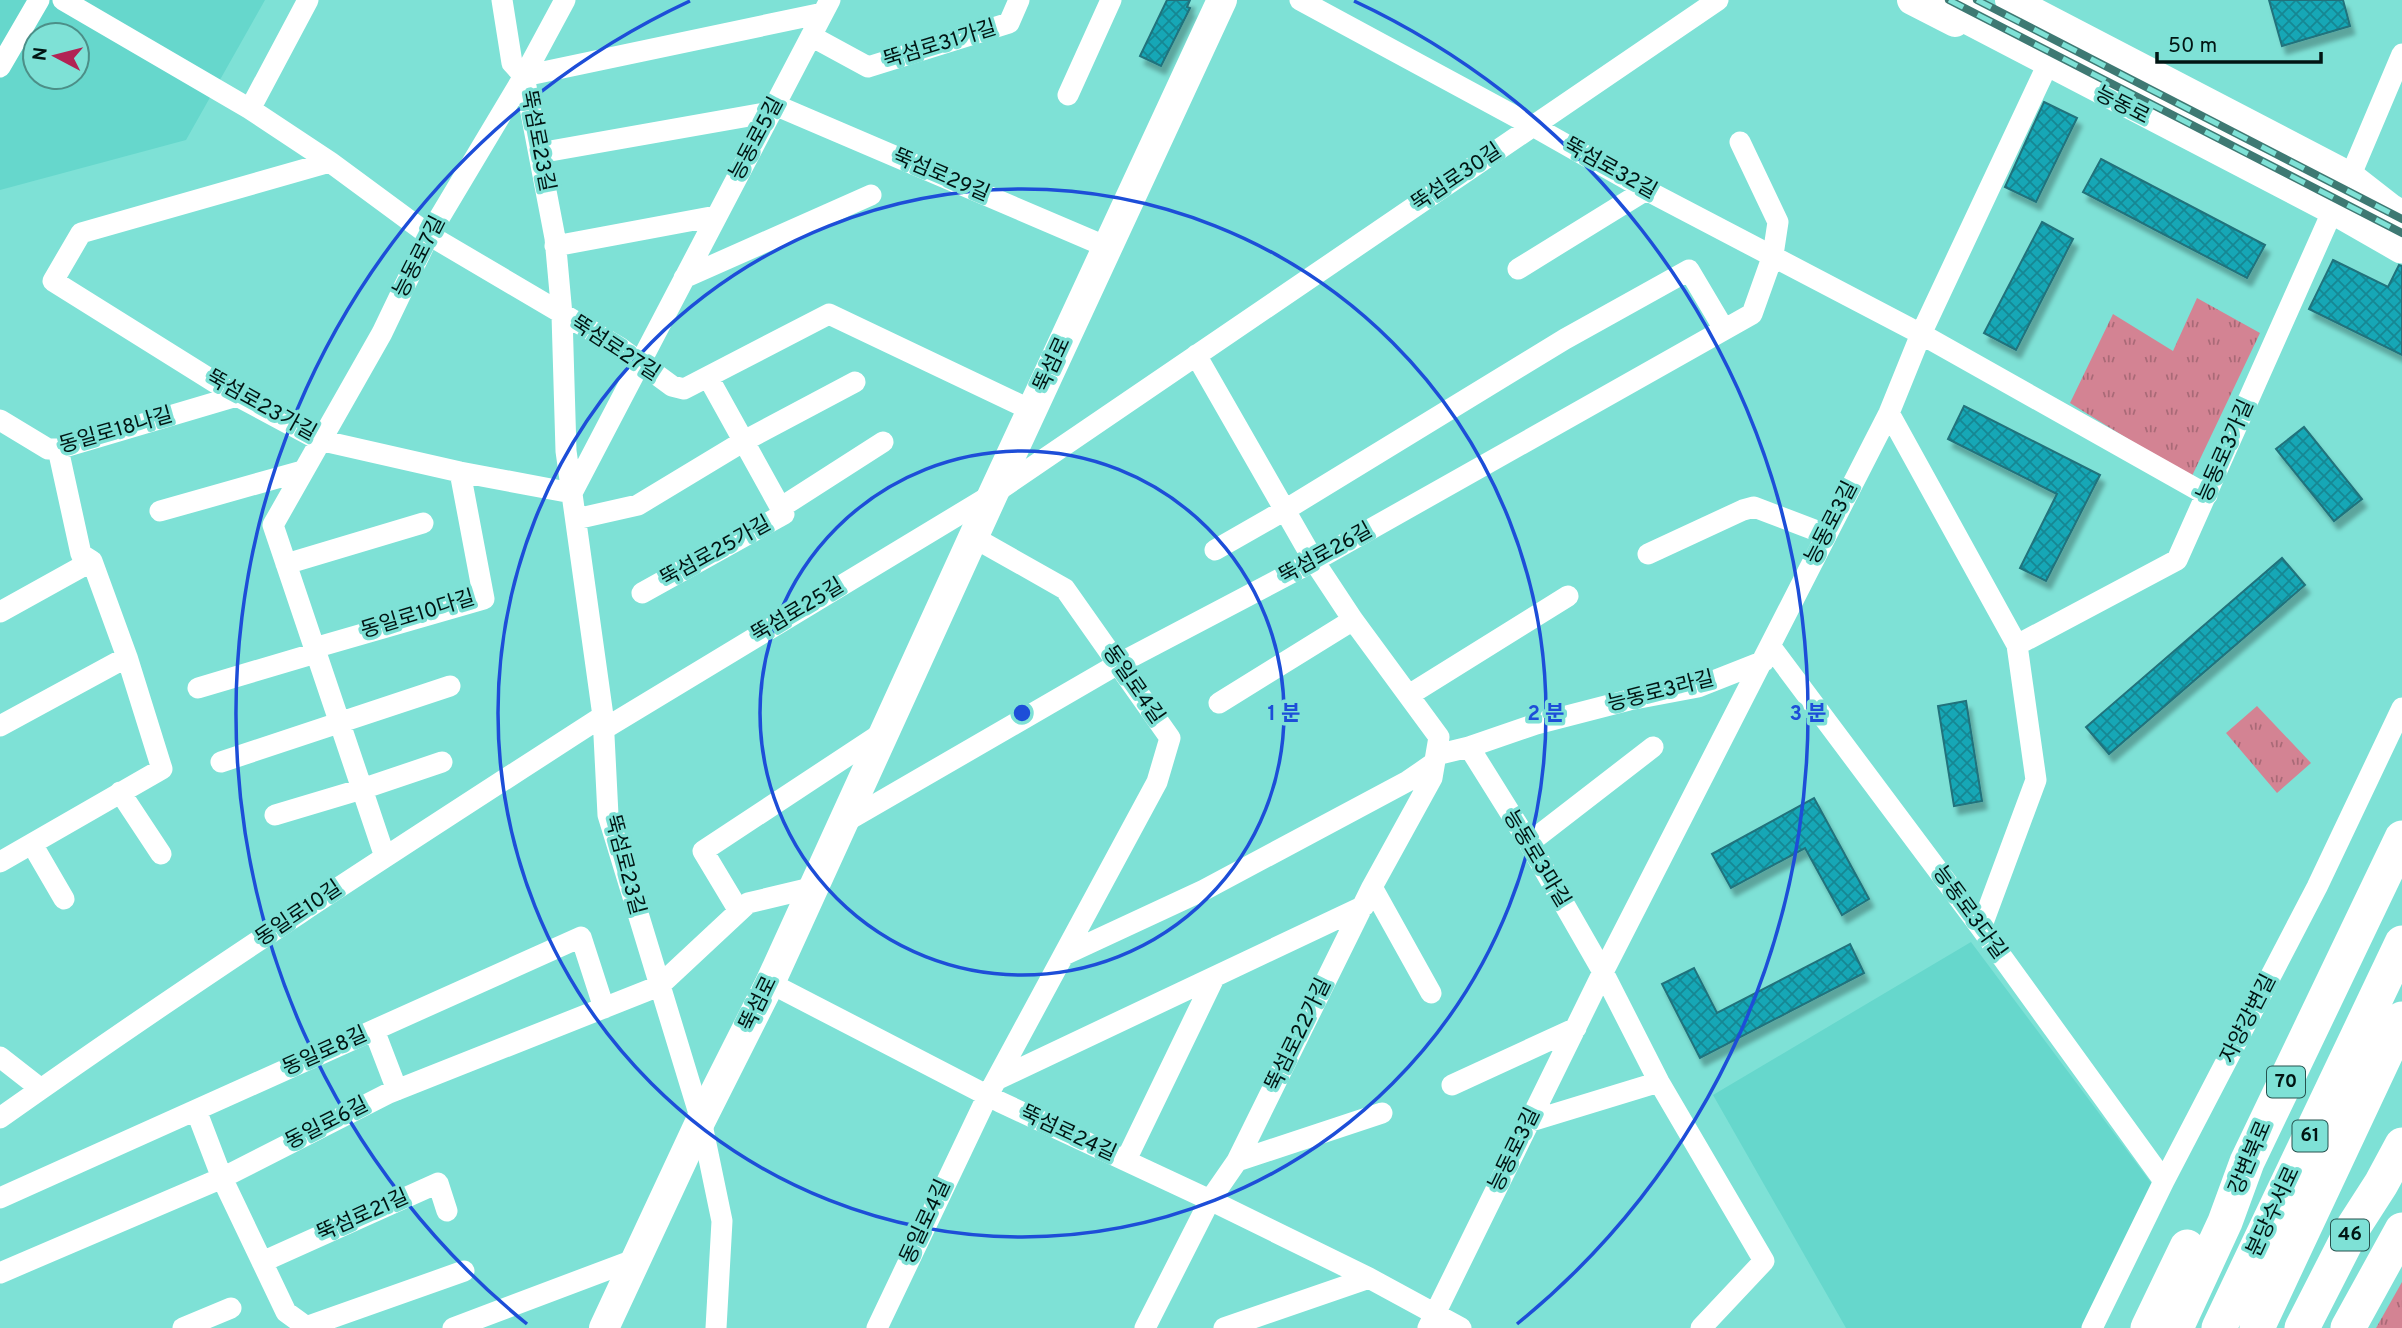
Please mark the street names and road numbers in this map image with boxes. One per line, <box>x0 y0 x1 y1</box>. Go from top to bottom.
street label: 뚝섬로31가길 <box>880 15 1000 75</box>
street label: 능동로 <box>2090 81 2154 131</box>
street label: 뚝섬로23길 <box>514 88 560 194</box>
street label: 능동로5길 <box>724 93 790 185</box>
street label: 뚝섬로32길 <box>1559 132 1661 206</box>
street label: 뚝섬로30길 <box>1407 138 1507 218</box>
street label: 뚝섬로29길 <box>888 144 994 208</box>
street label: 능동로7길 <box>388 212 452 302</box>
street label: 뚝섬로27길 <box>565 310 665 388</box>
street label: 뚝섬로 <box>1029 333 1077 397</box>
street label: 뚝섬로23가길 <box>201 365 321 447</box>
street label: 능동로3가길 <box>2191 396 2261 506</box>
street label: 동일로18나길 <box>56 402 176 460</box>
street label: 능동로3길 <box>1800 477 1864 569</box>
street label: 뚝섬로25가길 <box>656 510 776 594</box>
street label: 뚝섬로26길 <box>1275 517 1377 591</box>
street label: 뚝섬로25길 <box>747 573 849 649</box>
street label: 동일로10다길 <box>358 585 478 645</box>
street label: 동일로4길 <box>1096 640 1170 730</box>
street label: 능동로3라길 <box>1605 666 1717 718</box>
street label: 능동로3마길 <box>1496 805 1576 913</box>
street label: 뚝섬로23길 <box>598 812 650 918</box>
street label: 능동로3다길 <box>1926 861 2012 965</box>
street label: 동일로10길 <box>251 875 347 953</box>
street label: 자양강변길 <box>2215 970 2283 1068</box>
street label: 뚝섬로 <box>734 972 784 1036</box>
street label: 뚝섬로22가길 <box>1260 974 1338 1096</box>
street label: 동일로8길 <box>278 1021 372 1083</box>
road number: 70 <box>2267 1066 2305 1098</box>
street label: 동일로6길 <box>281 1092 373 1156</box>
street label: 뚝섬로24길 <box>1016 1100 1120 1168</box>
street label: 능동로3길 <box>1483 1104 1547 1196</box>
street label: 강변북로 <box>2223 1117 2279 1199</box>
road number: 61 <box>2292 1120 2328 1152</box>
street label: 분당수서로 <box>2241 1163 2307 1261</box>
street label: 동일로4길 <box>895 1175 957 1269</box>
street label: 뚝섬로21길 <box>313 1184 413 1248</box>
road number: 46 <box>2331 1219 2369 1250</box>

